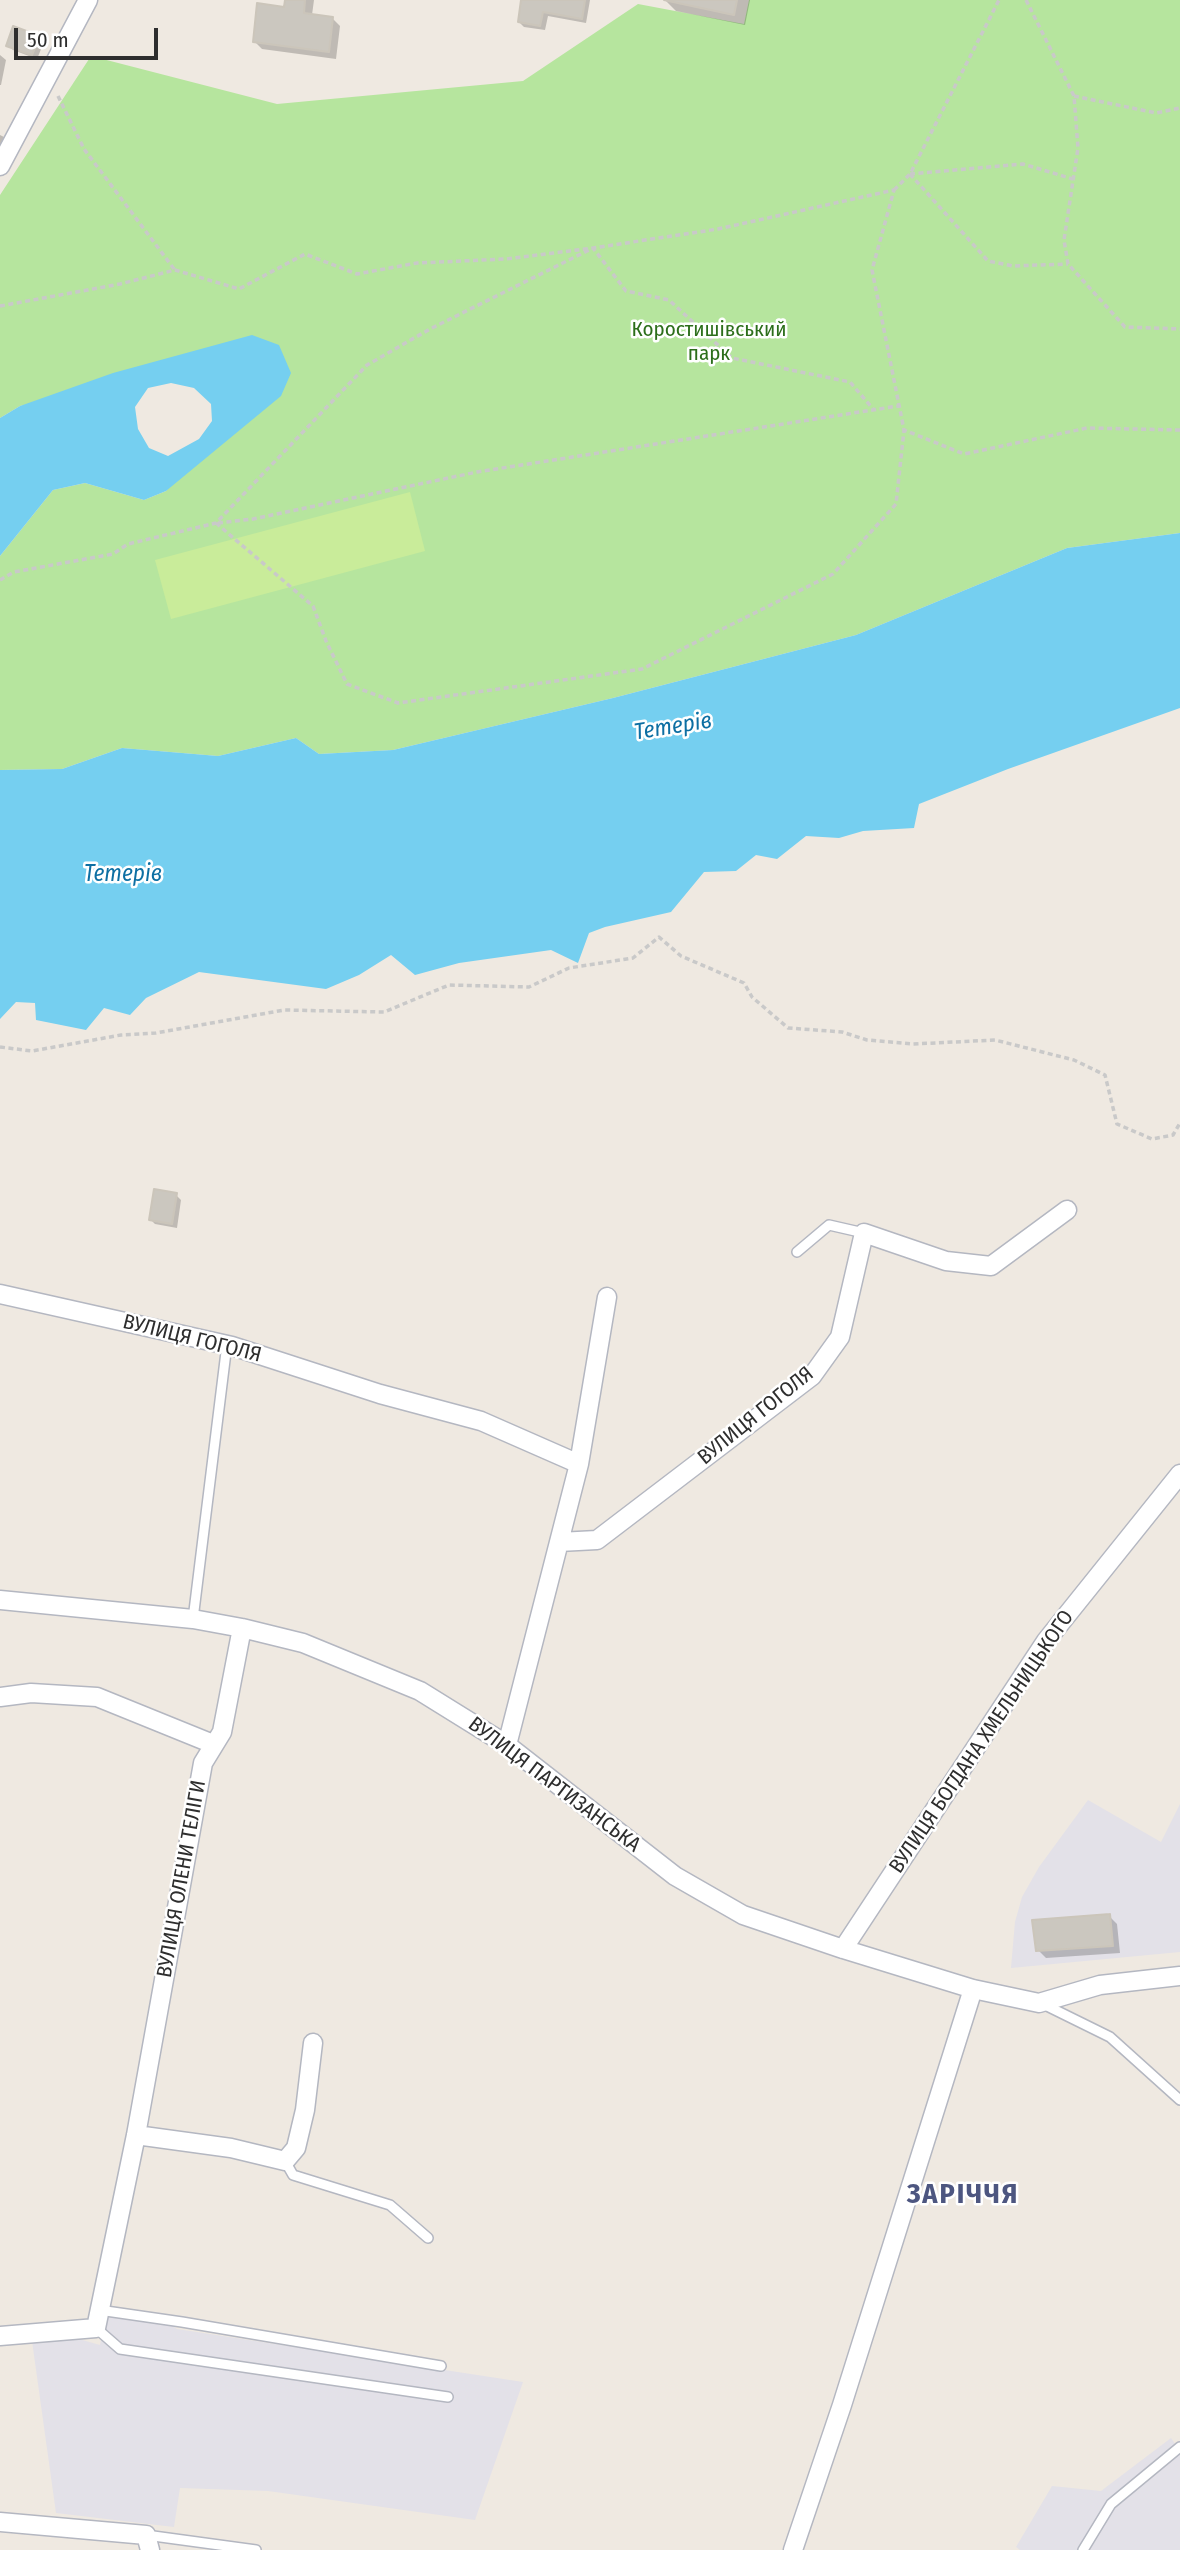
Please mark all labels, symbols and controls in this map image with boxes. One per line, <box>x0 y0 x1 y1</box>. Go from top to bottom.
scale bar <box>18 14 161 58</box>
text: 50 m <box>27 27 69 53</box>
park label: Коростишівський парк <box>632 317 786 367</box>
water label: Тетерів <box>632 707 714 747</box>
water label: Тетерів <box>84 861 162 889</box>
street label: ВУЛИЦЯ ГОГОЛЯ <box>120 1310 264 1368</box>
street label: ВУЛИЦЯ ГОГОЛЯ <box>693 1362 819 1470</box>
street label: ВУЛИЦЯ БОГДАНА ХМЕЛЬНИЦЬКОГО <box>884 1606 1080 1878</box>
street label: ВУЛИЦЯ ПАРТИЗАНСЬКА <box>463 1712 645 1858</box>
street label: ВУЛИЦЯ ОЛЕНИ ТЕЛІГИ <box>152 1778 212 1980</box>
district label: ЗАРІЧЧЯ <box>908 2178 1018 2212</box>

